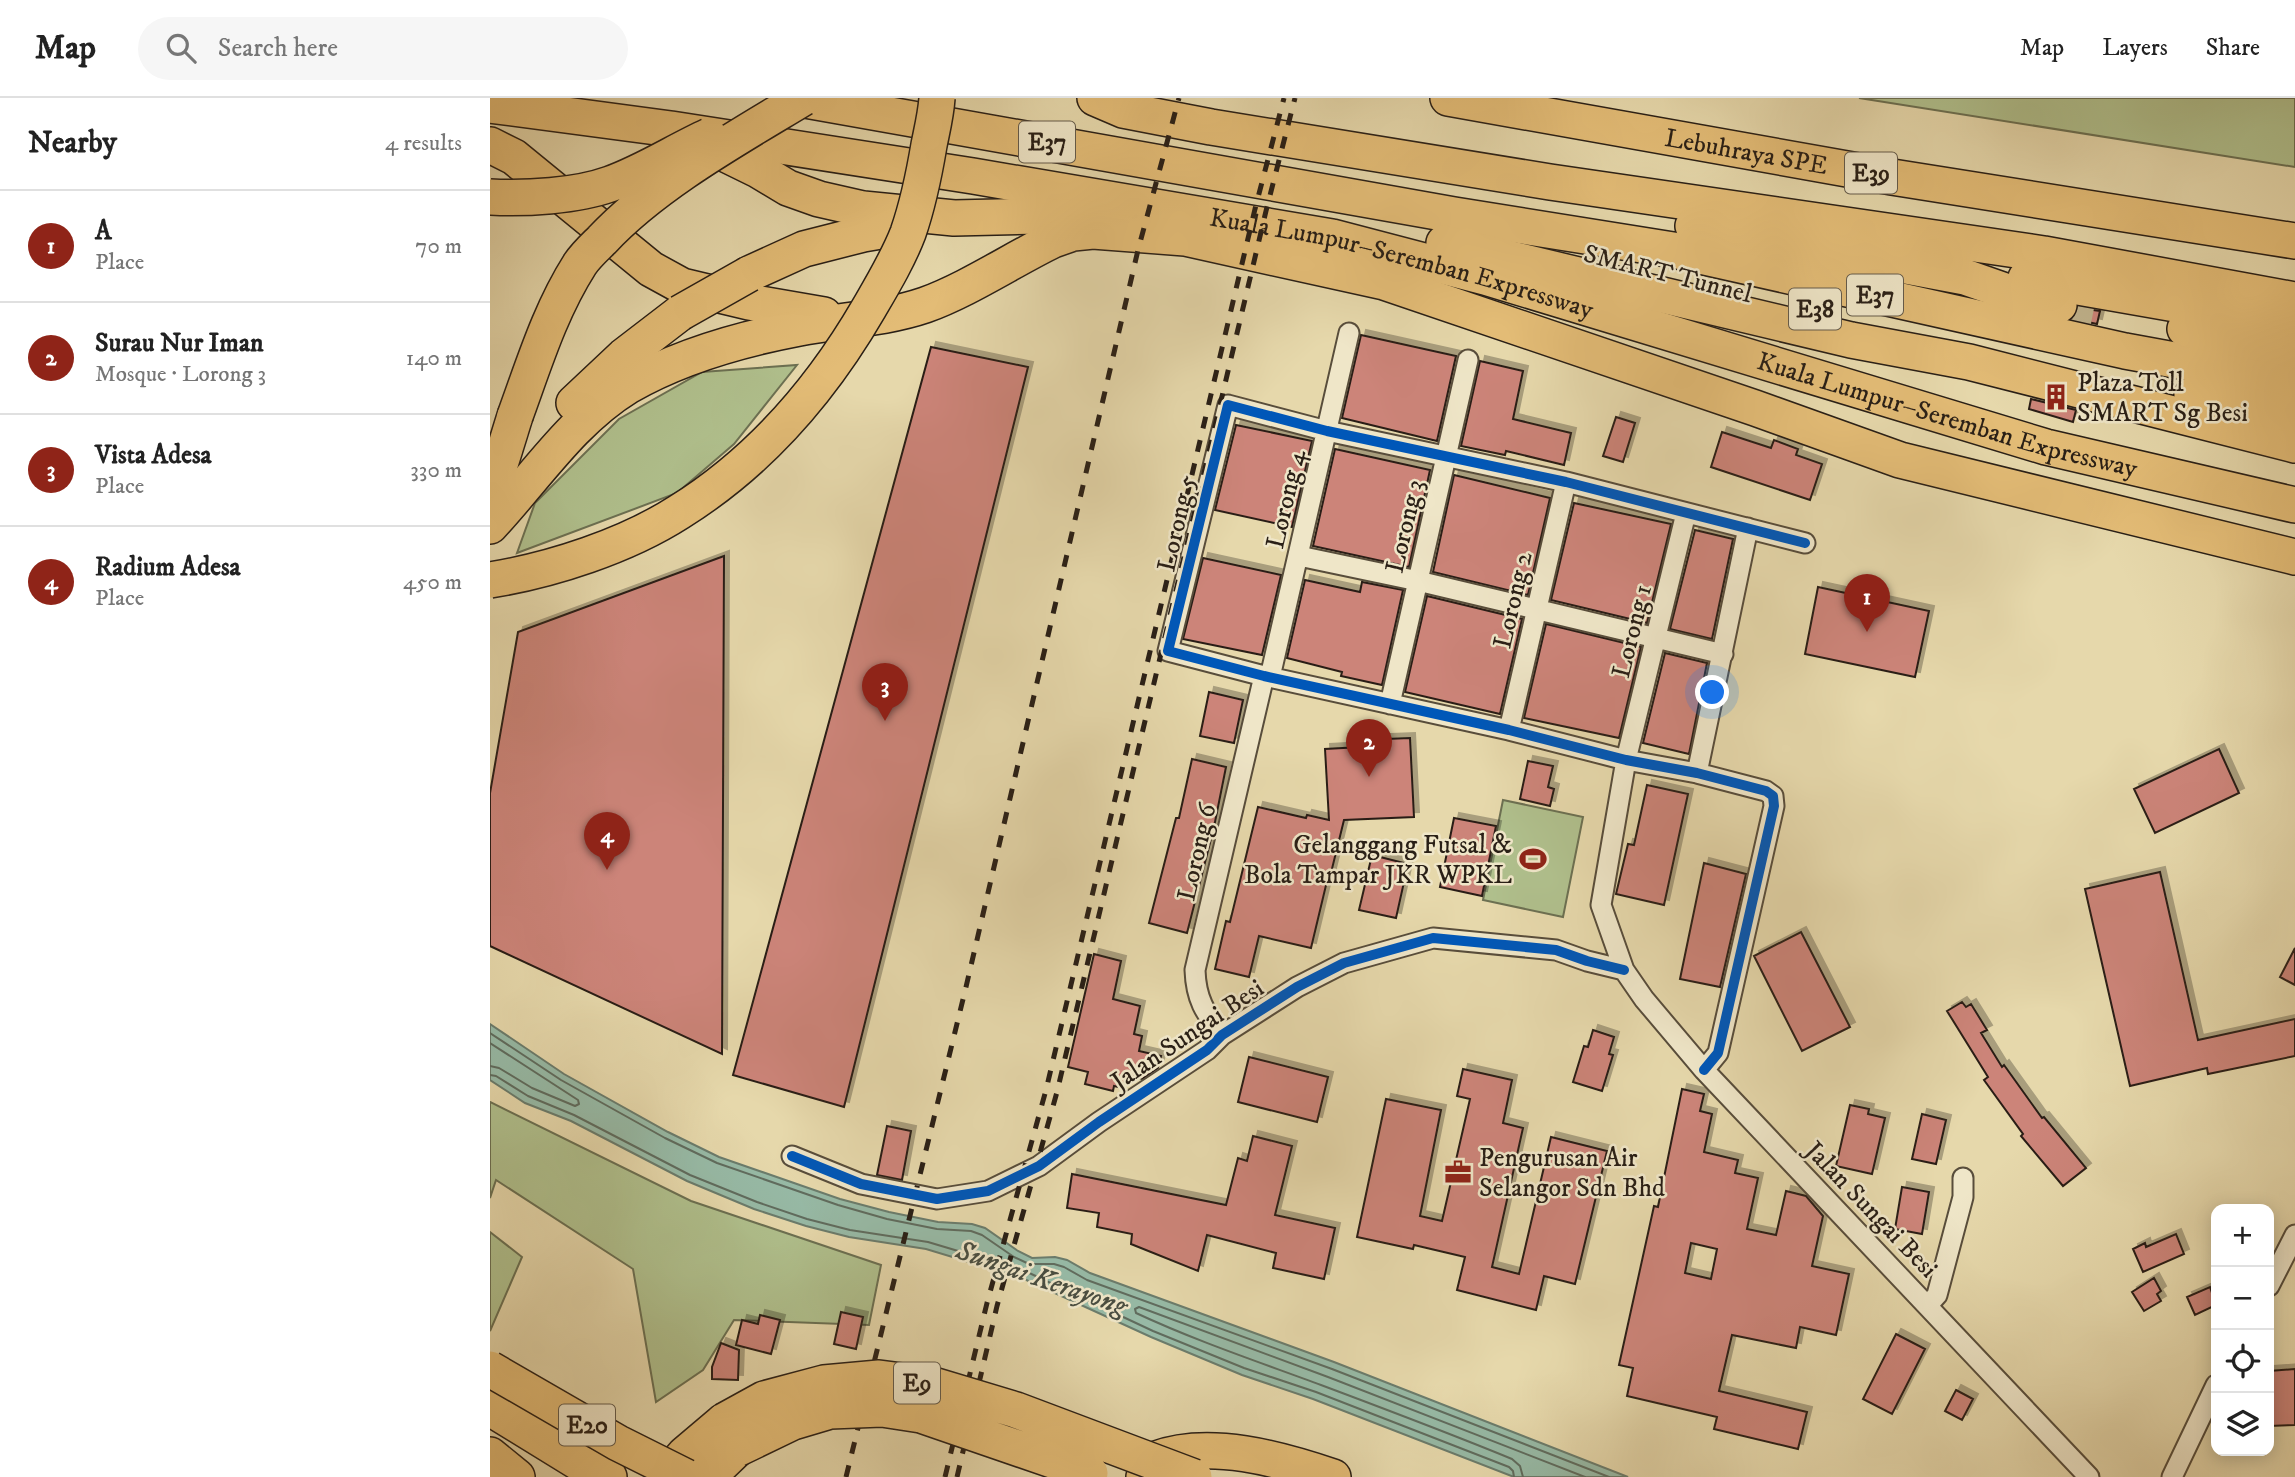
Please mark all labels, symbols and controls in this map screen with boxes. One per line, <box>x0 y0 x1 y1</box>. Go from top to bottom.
search box <box>138 17 628 80</box>
text: Map <box>35 28 96 69</box>
icon: search <box>162 29 200 67</box>
text: Search here <box>218 32 338 65</box>
text: Map <box>2020 33 2064 63</box>
text: Layers <box>2102 33 2168 63</box>
text: Share <box>2206 33 2260 63</box>
road number: E37 <box>1019 122 1075 162</box>
street label: Lebuhraya SPE <box>1662 122 1830 183</box>
text: Nearby <box>28 125 117 162</box>
text: 4 results <box>385 129 462 158</box>
road number: E39 <box>1845 152 1897 194</box>
street label: Kuala Lumpur–Seremban Expressway <box>1207 202 1598 327</box>
text: A <box>95 215 112 248</box>
text: 1 <box>47 232 55 261</box>
text: 70 m <box>415 232 462 261</box>
street label: SMART Tunnel <box>1580 238 1755 311</box>
text: Place <box>95 248 144 277</box>
road number: E37 <box>1847 274 1903 316</box>
road number: E38 <box>1789 288 1841 330</box>
text: Surau Nur Iman <box>95 327 264 360</box>
text: 2 <box>45 344 57 373</box>
text: 140 m <box>406 344 462 373</box>
street label: Kuala Lumpur–Seremban Expressway <box>1753 345 2141 486</box>
text: Mosque · Lorong 3 <box>95 360 266 389</box>
place label: Plaza Toll SMART Sg Besi <box>2077 367 2248 430</box>
building icon: Plaza Toll SMART Sg Besi <box>2041 382 2071 412</box>
text: Vista Adesa <box>95 439 212 472</box>
street label: Lorong 4 <box>1259 446 1314 552</box>
text: 3 <box>47 456 55 485</box>
text: 330 m <box>410 456 462 485</box>
text: Place <box>95 472 144 501</box>
street label: Lorong 5 <box>1150 472 1205 575</box>
street label: Lorong 3 <box>1379 476 1432 576</box>
street label: Lorong 2 <box>1486 549 1541 652</box>
text: Radium Adesa <box>95 551 241 584</box>
text: 4 <box>44 568 58 597</box>
text: 450 m <box>403 568 462 597</box>
pin: 1 <box>1844 574 1890 632</box>
street label: Lorong 1 <box>1605 581 1660 681</box>
text: Place <box>95 584 144 613</box>
pin: 3 <box>862 663 908 721</box>
your location <box>1695 675 1729 709</box>
pin: 2 <box>1346 719 1392 777</box>
street label: Lorong 6 <box>1170 799 1225 904</box>
pin: 4 <box>584 812 630 870</box>
place label: Gelanggang Futsal & Bola Tampar JKR WPKL <box>1244 829 1512 892</box>
sports icon: Gelanggang Futsal & Bola Tampar JKR WPKL <box>1518 844 1548 874</box>
street label: Jalan Sungai Besi <box>1103 972 1271 1100</box>
street label: Jalan Sungai Besi <box>1796 1133 1944 1285</box>
place label: Pengurusan Air Selangor Sdn Bhd <box>1479 1142 1665 1205</box>
office icon: Pengurusan Air Selangor Sdn Bhd <box>1443 1157 1473 1187</box>
map controls <box>2211 1204 2274 1456</box>
button: + <box>2211 1204 2274 1267</box>
water label: Sungai Kerayong <box>950 1232 1134 1325</box>
button: − <box>2211 1267 2274 1330</box>
button: locate <box>2211 1330 2274 1393</box>
road number: E9 <box>894 1363 940 1404</box>
button: layers <box>2211 1393 2274 1456</box>
road number: E20 <box>559 1405 615 1446</box>

